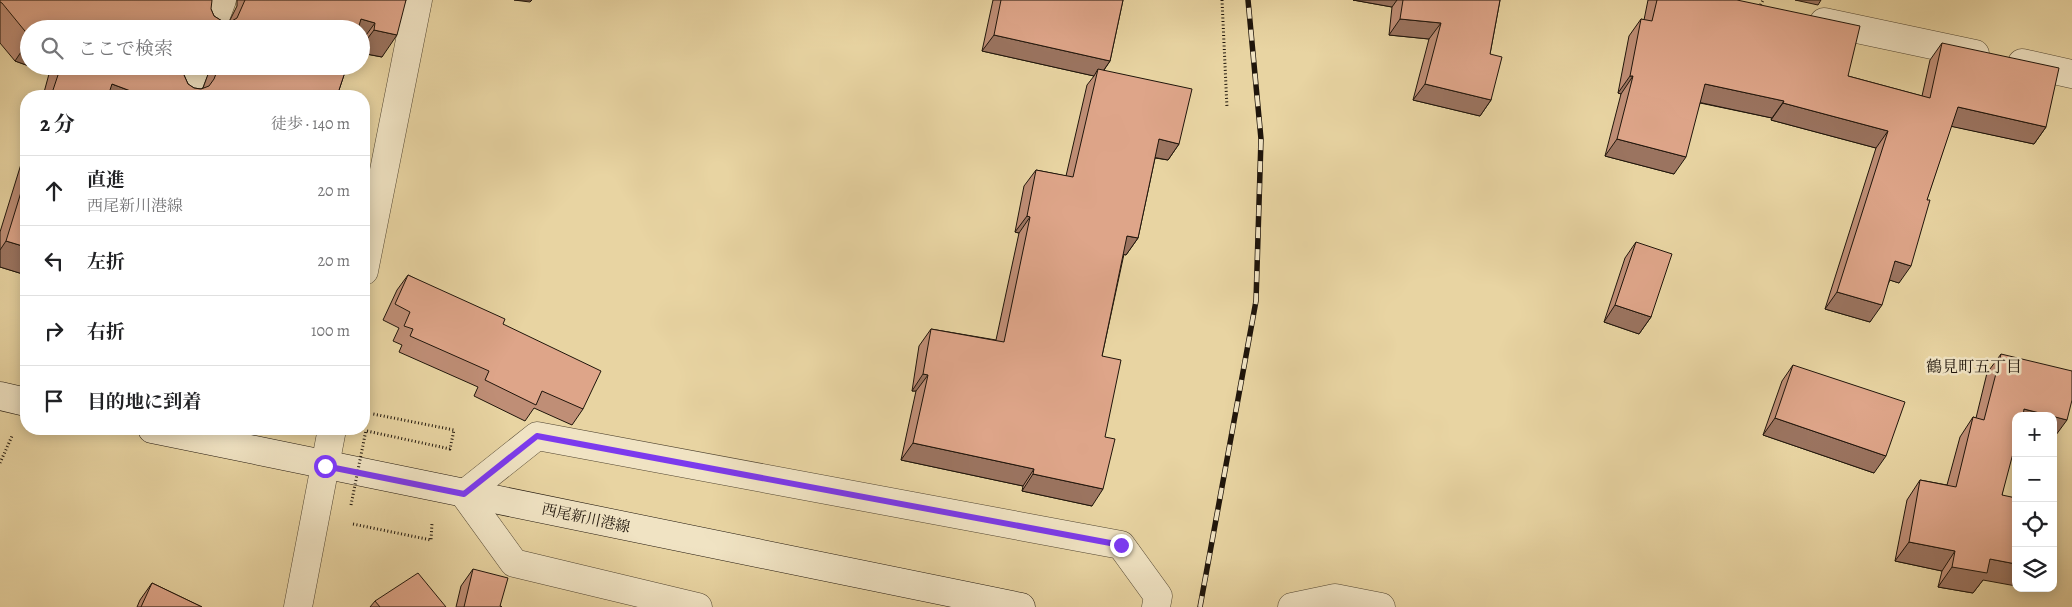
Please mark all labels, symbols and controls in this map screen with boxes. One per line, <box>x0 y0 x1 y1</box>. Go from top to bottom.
search box <box>20 20 370 75</box>
icon: search <box>38 34 66 62</box>
text: ここで検索 <box>78 36 173 62</box>
text: 2 分 <box>40 110 75 138</box>
text: 徒歩 · 140 m <box>271 113 350 135</box>
text: 直進 <box>87 167 125 193</box>
icon: ahead <box>40 177 68 205</box>
text: 20 m <box>317 180 350 202</box>
text: 西尾新川港線 <box>87 195 183 217</box>
icon: left <box>40 247 68 275</box>
text: 左折 <box>87 249 125 275</box>
text: 20 m <box>317 250 350 272</box>
icon: right <box>40 317 68 345</box>
text: 右折 <box>87 319 125 345</box>
text: 100 m <box>311 320 350 342</box>
district label: 鶴見町五丁目 <box>1926 356 2022 378</box>
icon: arrive <box>40 387 68 415</box>
text: 目的地に到着 <box>87 389 201 415</box>
map controls <box>2012 412 2057 592</box>
button: + <box>2012 412 2057 457</box>
route start <box>314 455 337 478</box>
button: − <box>2012 457 2057 502</box>
street label: 西尾新川港線 <box>540 499 632 537</box>
button: locate <box>2012 502 2057 547</box>
route end <box>1110 534 1133 557</box>
button: layers <box>2012 547 2057 592</box>

